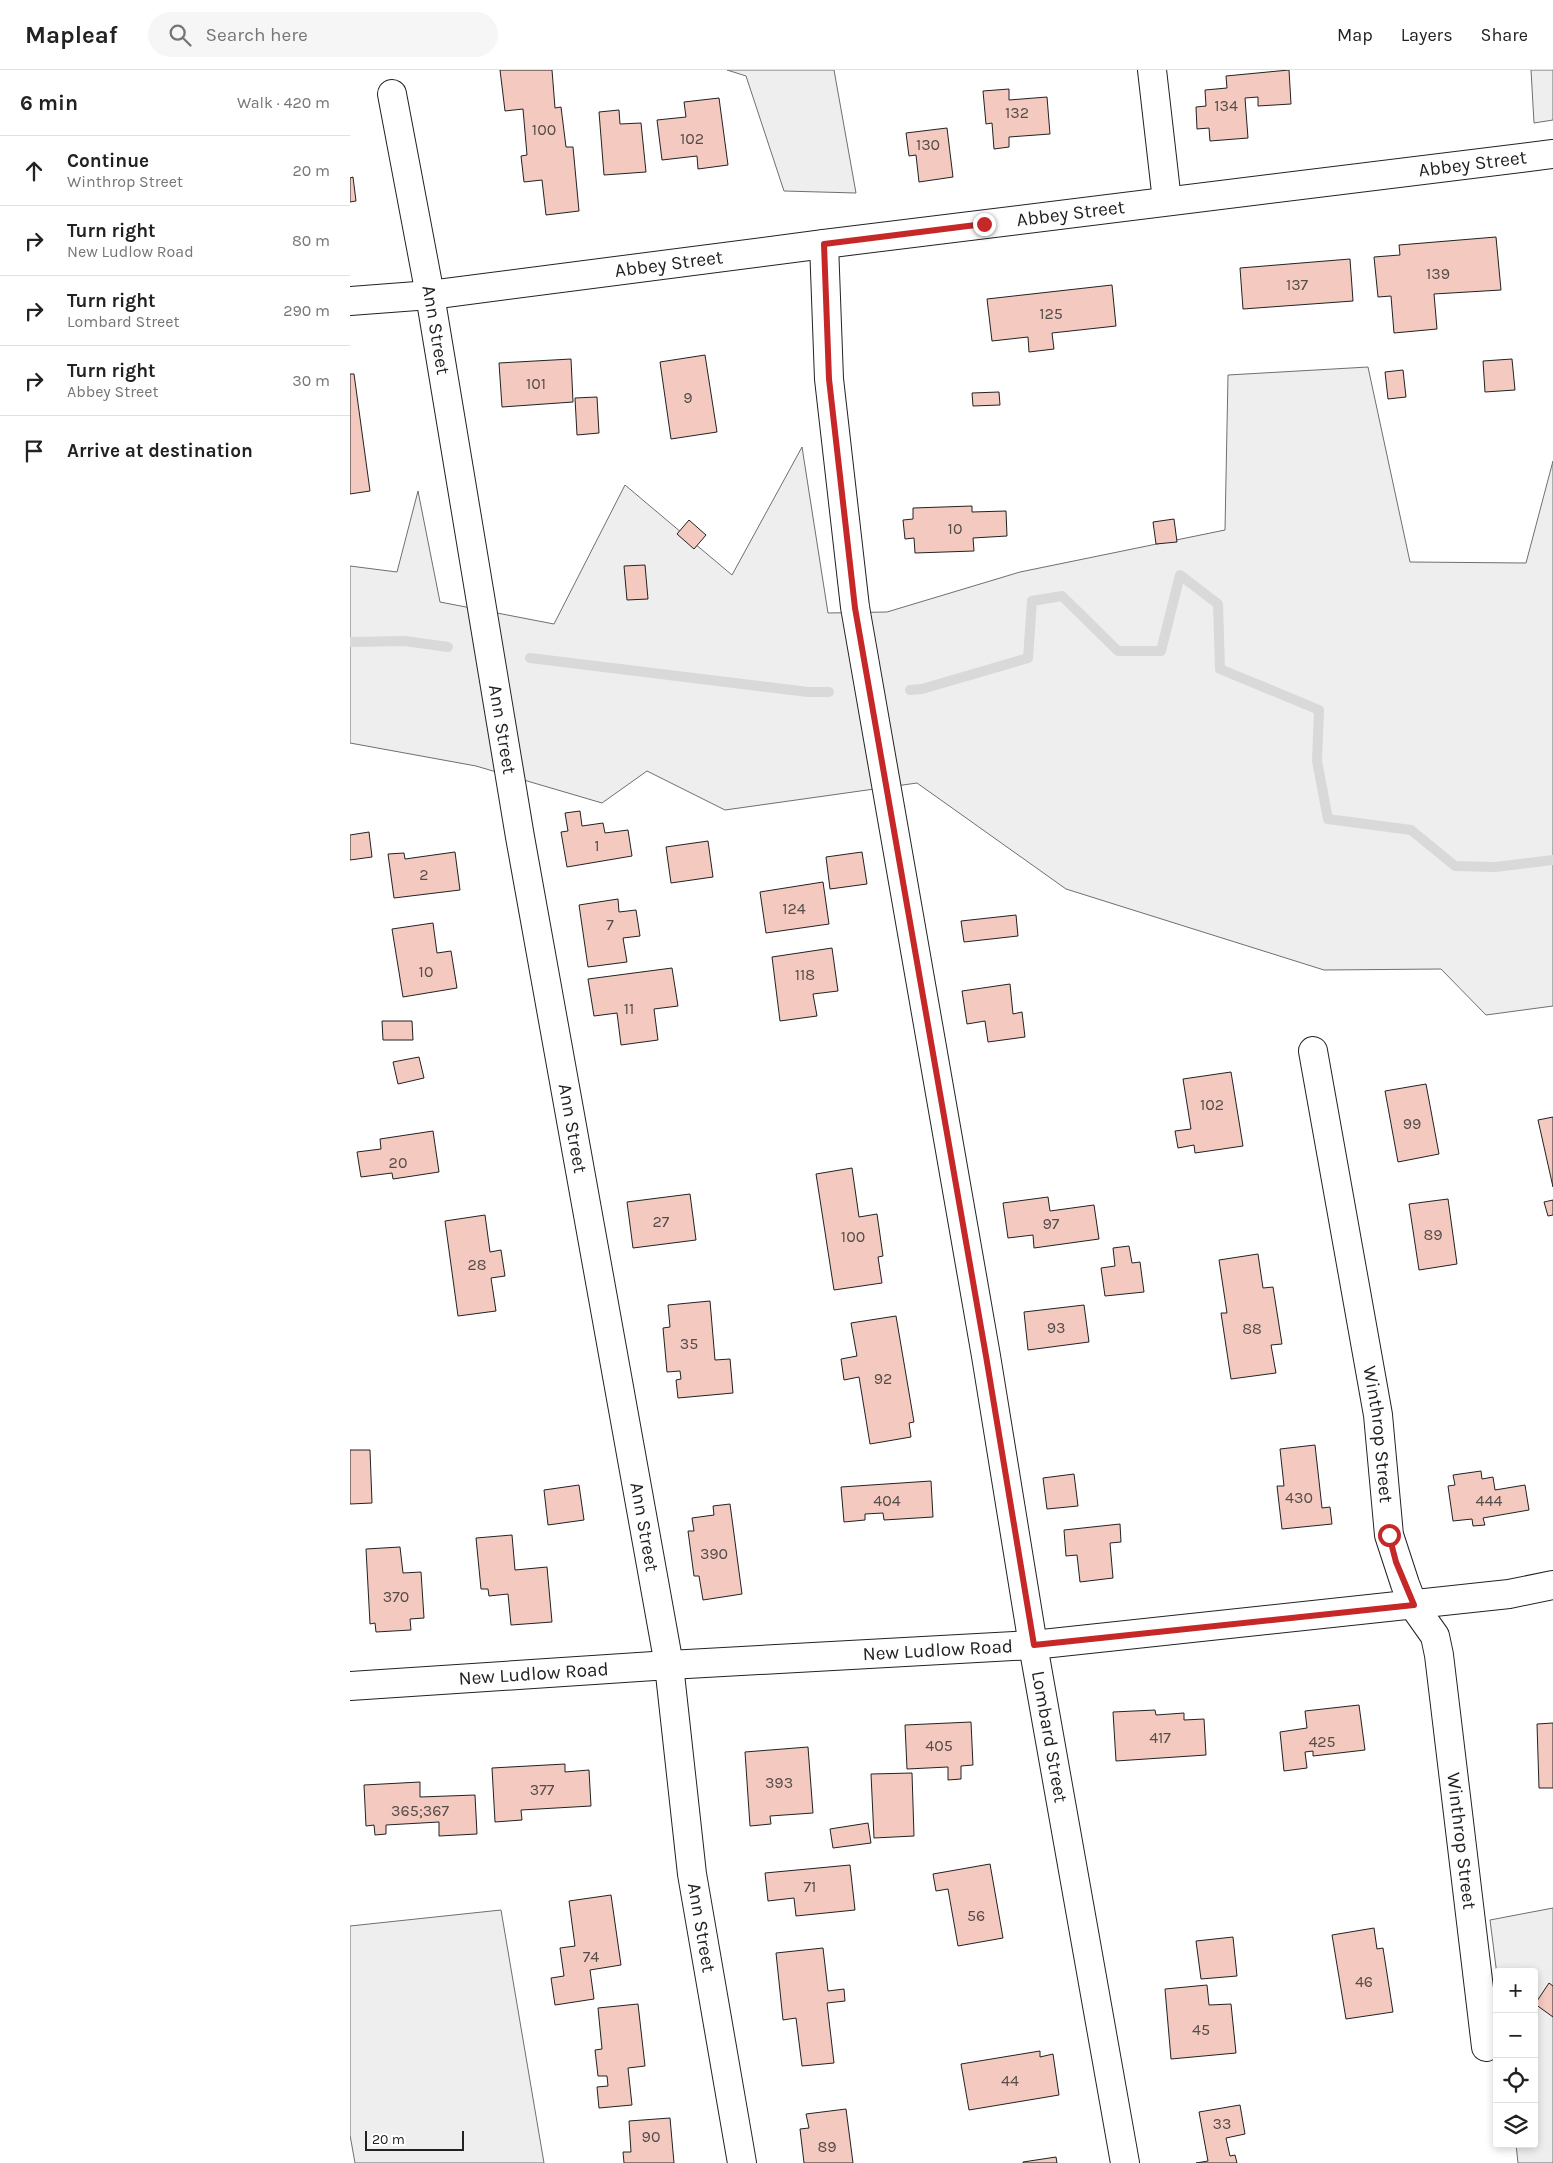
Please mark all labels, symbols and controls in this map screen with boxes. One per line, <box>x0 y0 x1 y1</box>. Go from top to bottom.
search box <box>148 12 498 57</box>
text: Mapleaf <box>25 21 118 49</box>
icon: search <box>166 21 194 49</box>
text: Search here <box>206 24 308 46</box>
text: Map <box>1337 24 1373 46</box>
text: Layers <box>1401 24 1453 46</box>
text: Share <box>1481 24 1528 46</box>
text: 6 min <box>20 91 78 115</box>
text: Walk · 420 m <box>237 93 330 112</box>
house number: 134 <box>1214 96 1238 115</box>
house number: 132 <box>1005 103 1029 122</box>
house number: 100 <box>532 120 556 139</box>
house number: 102 <box>680 129 704 148</box>
house number: 130 <box>916 135 940 154</box>
street label: Abbey Street <box>1417 146 1528 182</box>
text: Continue <box>67 150 149 172</box>
icon: ahead <box>20 157 48 185</box>
text: 20 m <box>292 161 330 180</box>
text: Winthrop Street <box>67 172 183 191</box>
street label: Abbey Street <box>1015 196 1126 231</box>
route end <box>973 213 996 236</box>
text: Turn right <box>67 220 156 242</box>
icon: right <box>20 227 48 255</box>
text: 80 m <box>292 231 330 250</box>
text: New Ludlow Road <box>67 242 194 261</box>
street label: Abbey Street <box>613 246 724 282</box>
house number: 139 <box>1426 264 1450 283</box>
house number: 137 <box>1286 275 1309 294</box>
street label: Ann Street <box>417 283 454 376</box>
text: Turn right <box>67 290 156 312</box>
icon: right <box>20 297 48 325</box>
text: 290 m <box>283 301 330 320</box>
house number: 125 <box>1039 304 1063 323</box>
text: Lombard Street <box>67 312 179 331</box>
text: Turn right <box>67 360 156 382</box>
icon: right <box>20 367 48 395</box>
text: 30 m <box>292 371 330 390</box>
house number: 101 <box>526 374 546 393</box>
text: Abbey Street <box>67 382 159 401</box>
house number: 9 <box>683 388 693 407</box>
icon: arrive <box>20 437 48 465</box>
text: Arrive at destination <box>67 440 253 462</box>
house number: 10 <box>948 519 962 538</box>
street label: Ann Street <box>484 683 520 776</box>
house number: 1 <box>594 836 600 855</box>
house number: 2 <box>419 865 429 884</box>
house number: 124 <box>782 899 806 918</box>
house number: 7 <box>606 915 614 934</box>
house number: 10 <box>419 962 433 981</box>
house number: 118 <box>795 965 815 984</box>
house number: 11 <box>624 999 634 1018</box>
street label: Ann Street <box>554 1082 591 1175</box>
house number: 102 <box>1200 1095 1224 1114</box>
house number: 99 <box>1403 1114 1421 1133</box>
house number: 20 <box>389 1153 407 1172</box>
house number: 27 <box>653 1212 670 1231</box>
house number: 97 <box>1043 1214 1060 1233</box>
house number: 89 <box>1423 1225 1443 1244</box>
house number: 100 <box>841 1227 865 1246</box>
house number: 28 <box>467 1255 487 1274</box>
house number: 93 <box>1047 1318 1065 1337</box>
house number: 88 <box>1242 1319 1262 1338</box>
house number: 35 <box>680 1334 698 1353</box>
street label: Winthrop Street <box>1358 1364 1397 1504</box>
house number: 92 <box>874 1369 892 1388</box>
street label: Ann Street <box>625 1480 663 1573</box>
house number: 430 <box>1285 1488 1313 1507</box>
house number: 404 <box>873 1491 901 1510</box>
house number: 444 <box>1476 1491 1502 1510</box>
route start <box>1378 1524 1401 1547</box>
house number: 390 <box>700 1544 728 1563</box>
house number: 370 <box>383 1587 409 1606</box>
street label: New Ludlow Road <box>862 1635 1014 1665</box>
street label: New Ludlow Road <box>458 1658 609 1690</box>
street label: Lombard Street <box>1027 1669 1072 1805</box>
house number: 417 <box>1149 1728 1171 1747</box>
house number: 425 <box>1308 1732 1336 1751</box>
house number: 405 <box>925 1736 953 1755</box>
street label: Winthrop Street <box>1442 1771 1480 1911</box>
house number: 393 <box>765 1773 793 1792</box>
house number: 377 <box>530 1780 555 1799</box>
house number: 365;367 <box>391 1801 449 1820</box>
house number: 71 <box>804 1877 816 1896</box>
street label: Ann Street <box>683 1881 720 1974</box>
house number: 56 <box>967 1906 985 1925</box>
house number: 74 <box>583 1947 599 1966</box>
map controls <box>1493 1968 1538 2148</box>
button: + <box>1493 1968 1538 2013</box>
house number: 46 <box>1355 1972 1373 1991</box>
button: − <box>1493 2013 1538 2058</box>
house number: 45 <box>1192 2020 1210 2039</box>
button: locate <box>1493 2058 1538 2103</box>
house number: 44 <box>1001 2071 1019 2090</box>
button: layers <box>1493 2103 1538 2148</box>
house number: 33 <box>1213 2114 1231 2133</box>
house number: 90 <box>642 2127 660 2146</box>
scale bar <box>365 2128 464 2151</box>
text: 20 m <box>372 2131 405 2148</box>
house number: 89 <box>817 2137 837 2156</box>

